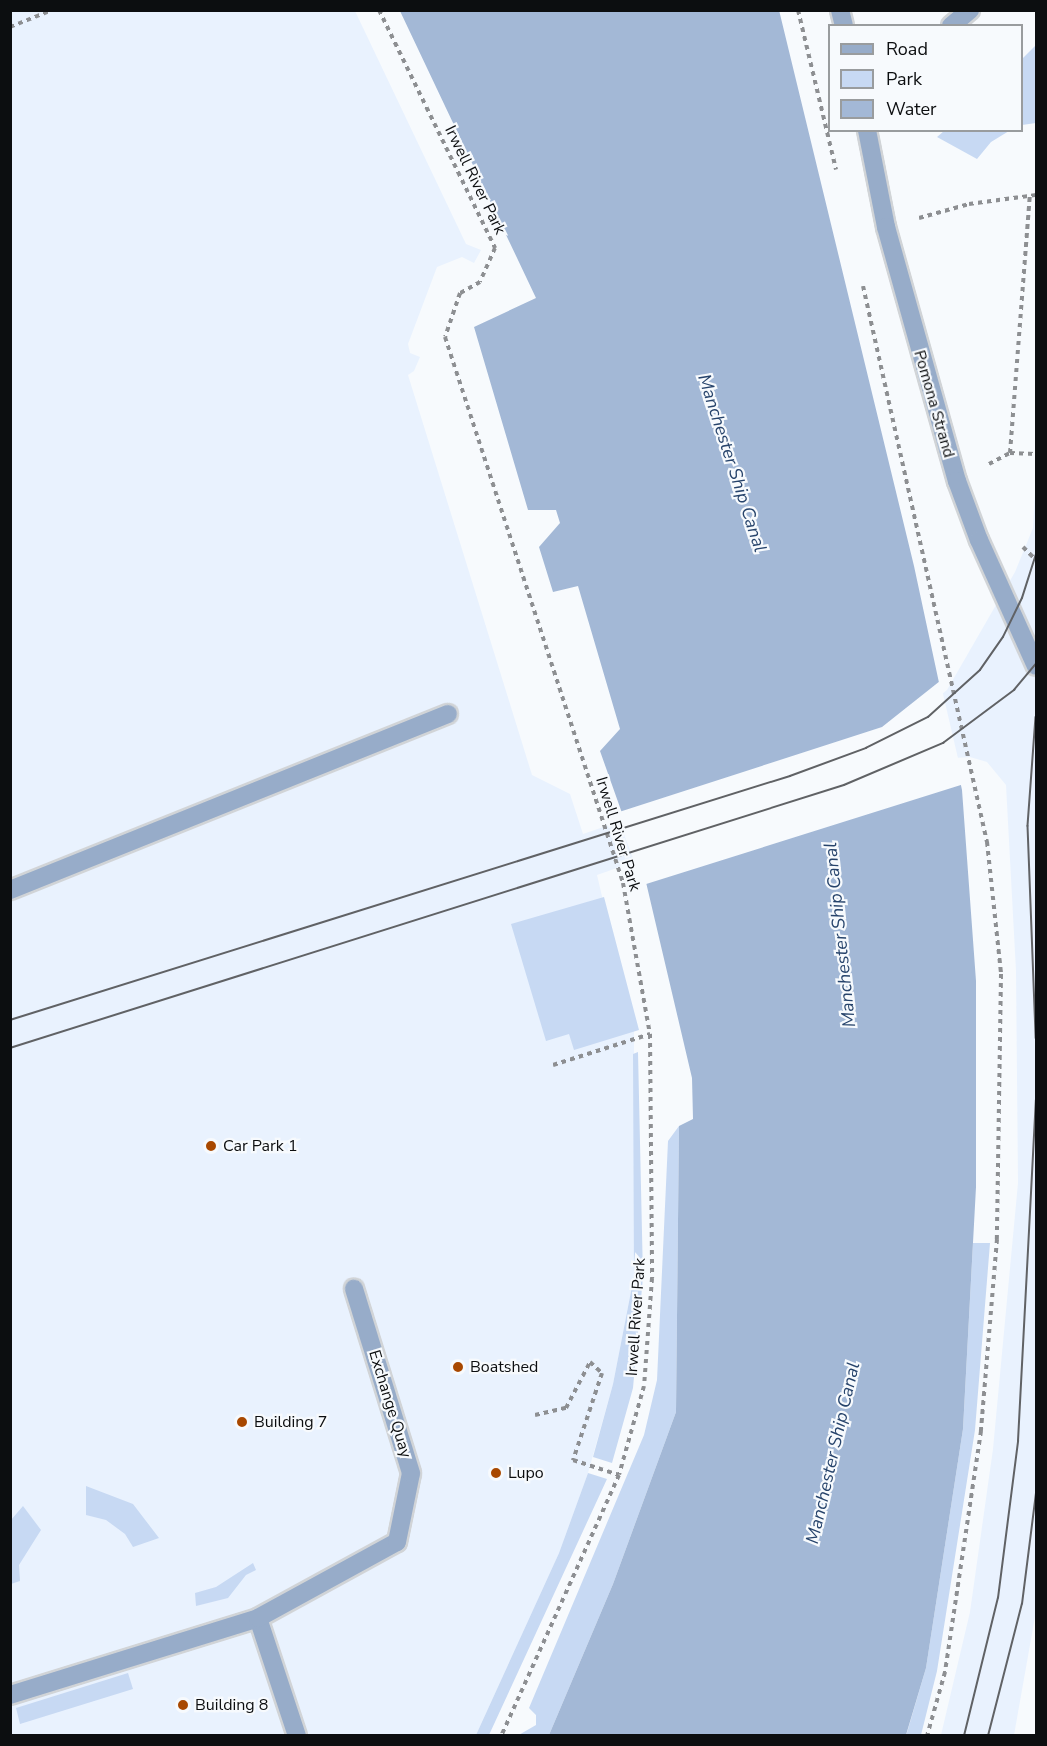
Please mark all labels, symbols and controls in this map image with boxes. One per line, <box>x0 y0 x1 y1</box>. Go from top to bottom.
legend <box>828 24 1023 132</box>
text: Road <box>886 37 928 61</box>
text: Park <box>886 67 922 91</box>
text: Water <box>886 97 937 121</box>
street label: Irwell River Park <box>440 123 510 237</box>
street label: Pomona Strand <box>909 348 959 460</box>
water label: Manchester Ship Canal <box>693 371 771 555</box>
street label: Irwell River Park <box>591 774 645 894</box>
water label: Manchester Ship Canal <box>820 842 860 1028</box>
place label: Car Park 1 <box>223 1136 297 1156</box>
marker: Car Park 1 <box>204 1139 218 1153</box>
street label: Irwell River Park <box>622 1257 650 1377</box>
street label: Exchange Quay <box>365 1348 415 1460</box>
place label: Boatshed <box>470 1357 538 1377</box>
marker: Boatshed <box>451 1360 465 1374</box>
water label: Manchester Ship Canal <box>802 1360 864 1546</box>
place label: Building 7 <box>254 1412 327 1432</box>
marker: Building 7 <box>235 1415 249 1429</box>
place label: Lupo <box>508 1463 544 1483</box>
marker: Lupo <box>489 1466 503 1480</box>
place label: Building 8 <box>195 1695 268 1715</box>
marker: Building 8 <box>176 1698 190 1712</box>

